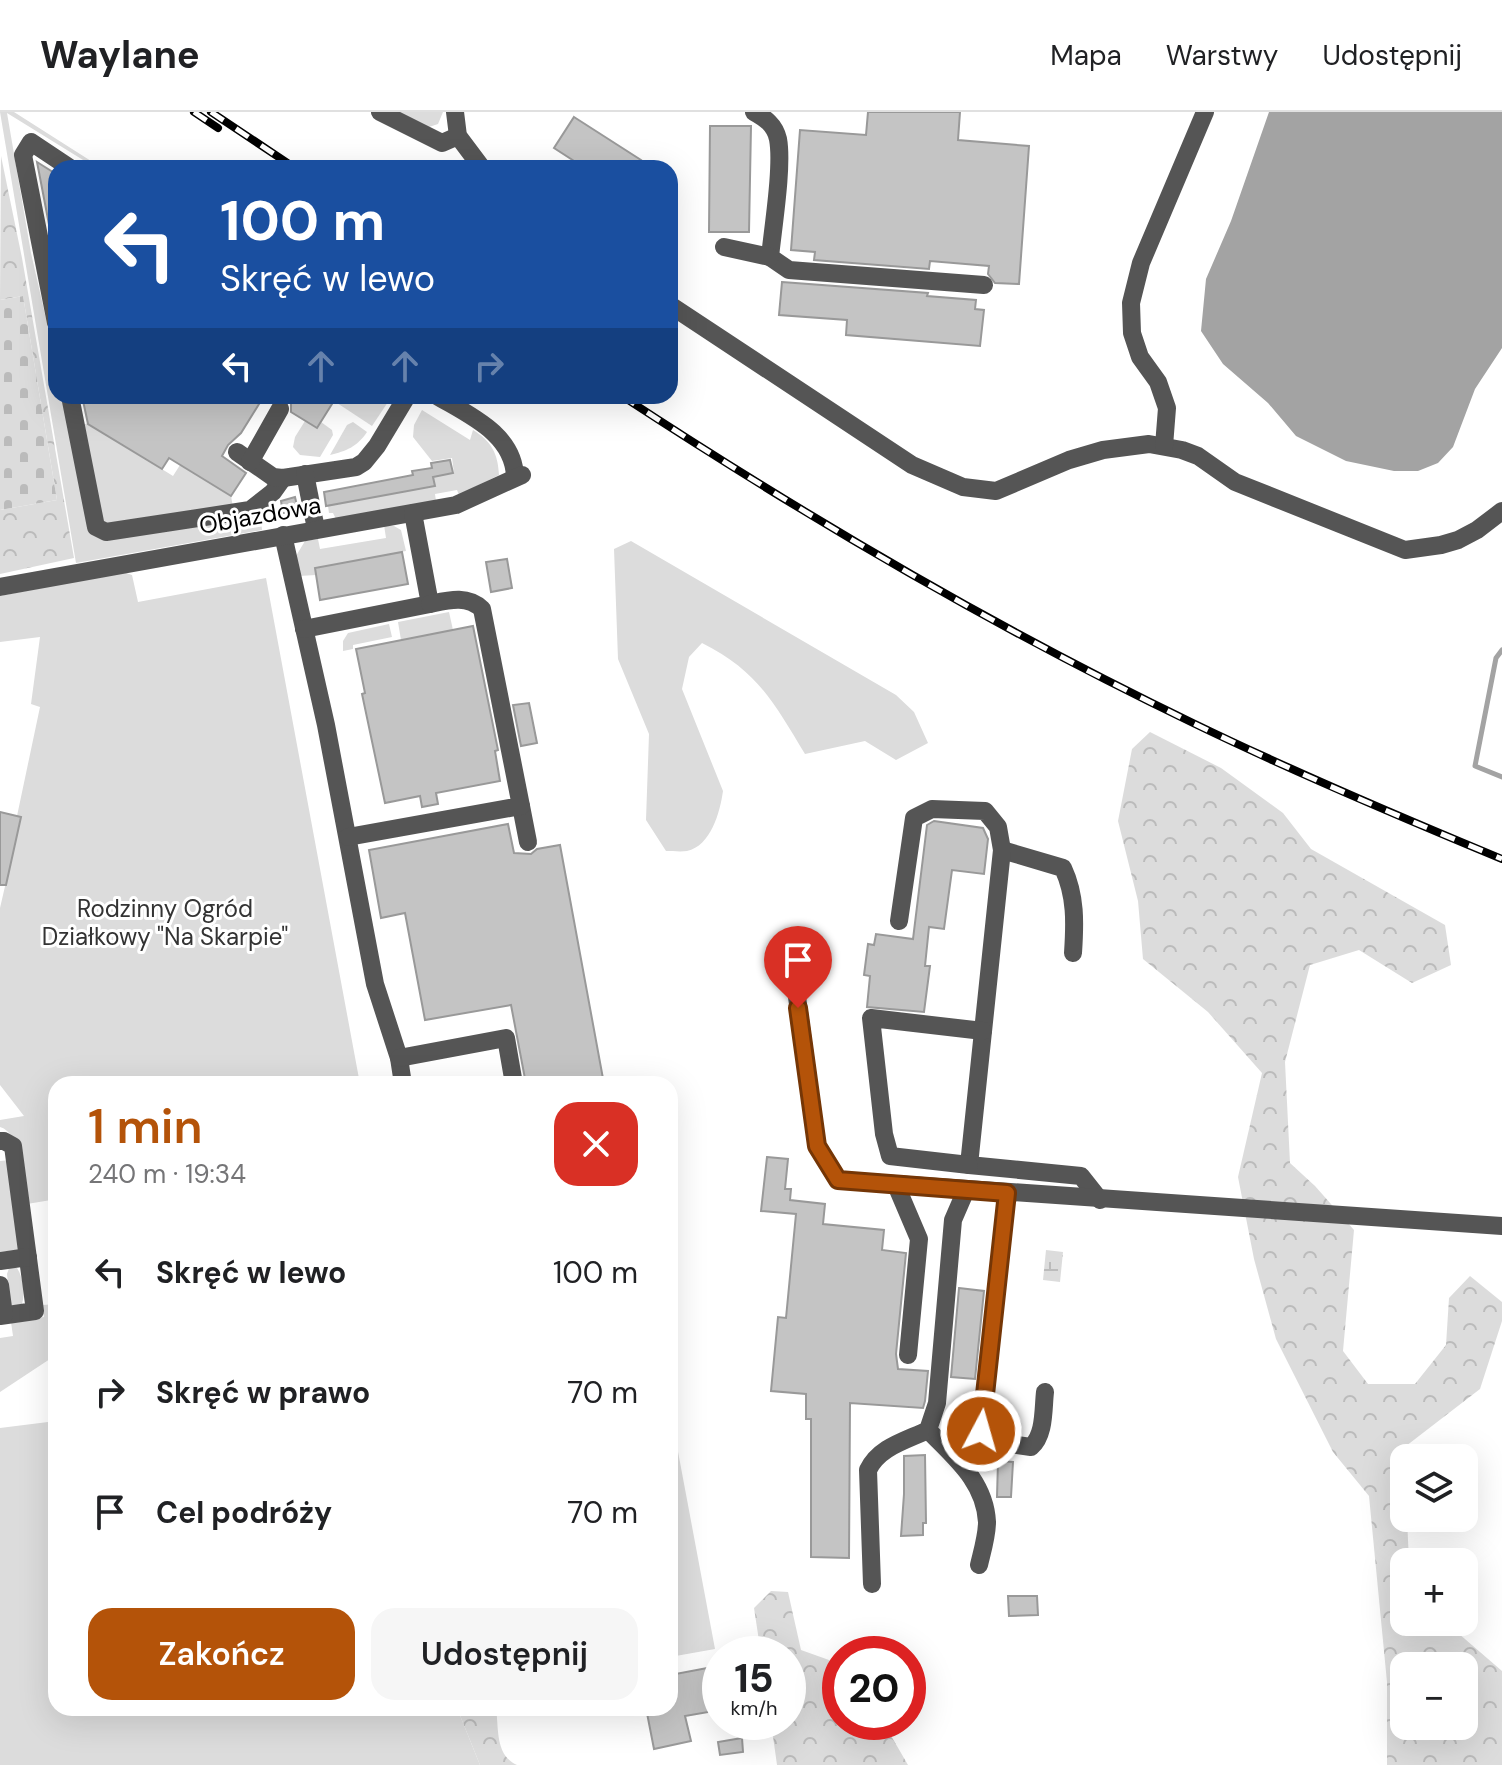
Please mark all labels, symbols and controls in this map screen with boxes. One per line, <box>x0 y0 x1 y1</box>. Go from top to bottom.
text: Waylane <box>40 30 200 80</box>
text: Mapa <box>1050 37 1122 74</box>
text: Warstwy <box>1166 37 1278 74</box>
text: Udostępnij <box>1322 37 1462 74</box>
text: 100 m <box>220 184 385 257</box>
icon: left <box>88 192 192 296</box>
text: Skręć w lewo <box>220 255 435 302</box>
icon: left <box>215 344 259 388</box>
icon: ahead <box>299 344 343 388</box>
icon: ahead <box>383 344 427 388</box>
icon: right <box>467 344 511 388</box>
street label: Objazdowa <box>197 489 323 541</box>
park label: Rodzinny Ogród Działkowy "Na Skarpie" <box>42 893 288 952</box>
pin <box>764 926 832 1008</box>
icon: arrive <box>776 938 820 982</box>
text: 1 min <box>88 1095 203 1158</box>
button: close <box>554 1102 638 1186</box>
text: 240 m · 19:34 <box>88 1157 246 1191</box>
icon: left <box>88 1250 132 1294</box>
text: Skręć w lewo <box>156 1253 346 1292</box>
text: 100 m <box>553 1253 638 1292</box>
icon: right <box>88 1370 132 1414</box>
text: Skręć w prawo <box>156 1373 370 1412</box>
text: 70 m <box>567 1373 638 1412</box>
position arrow <box>939 1389 1023 1473</box>
map controls <box>1390 1444 1478 1740</box>
button: layers <box>1390 1444 1478 1532</box>
icon: arrive <box>88 1490 132 1534</box>
text: Cel podróży <box>156 1493 332 1532</box>
text: 70 m <box>567 1493 638 1532</box>
button: + <box>1390 1548 1478 1636</box>
button: Zakończ <box>88 1608 355 1700</box>
button: Udostępnij <box>371 1608 638 1700</box>
speed limit sign: 20 <box>822 1636 926 1740</box>
text: 15 <box>734 1652 774 1704</box>
button: − <box>1390 1652 1478 1740</box>
text: km/h <box>730 1695 778 1721</box>

